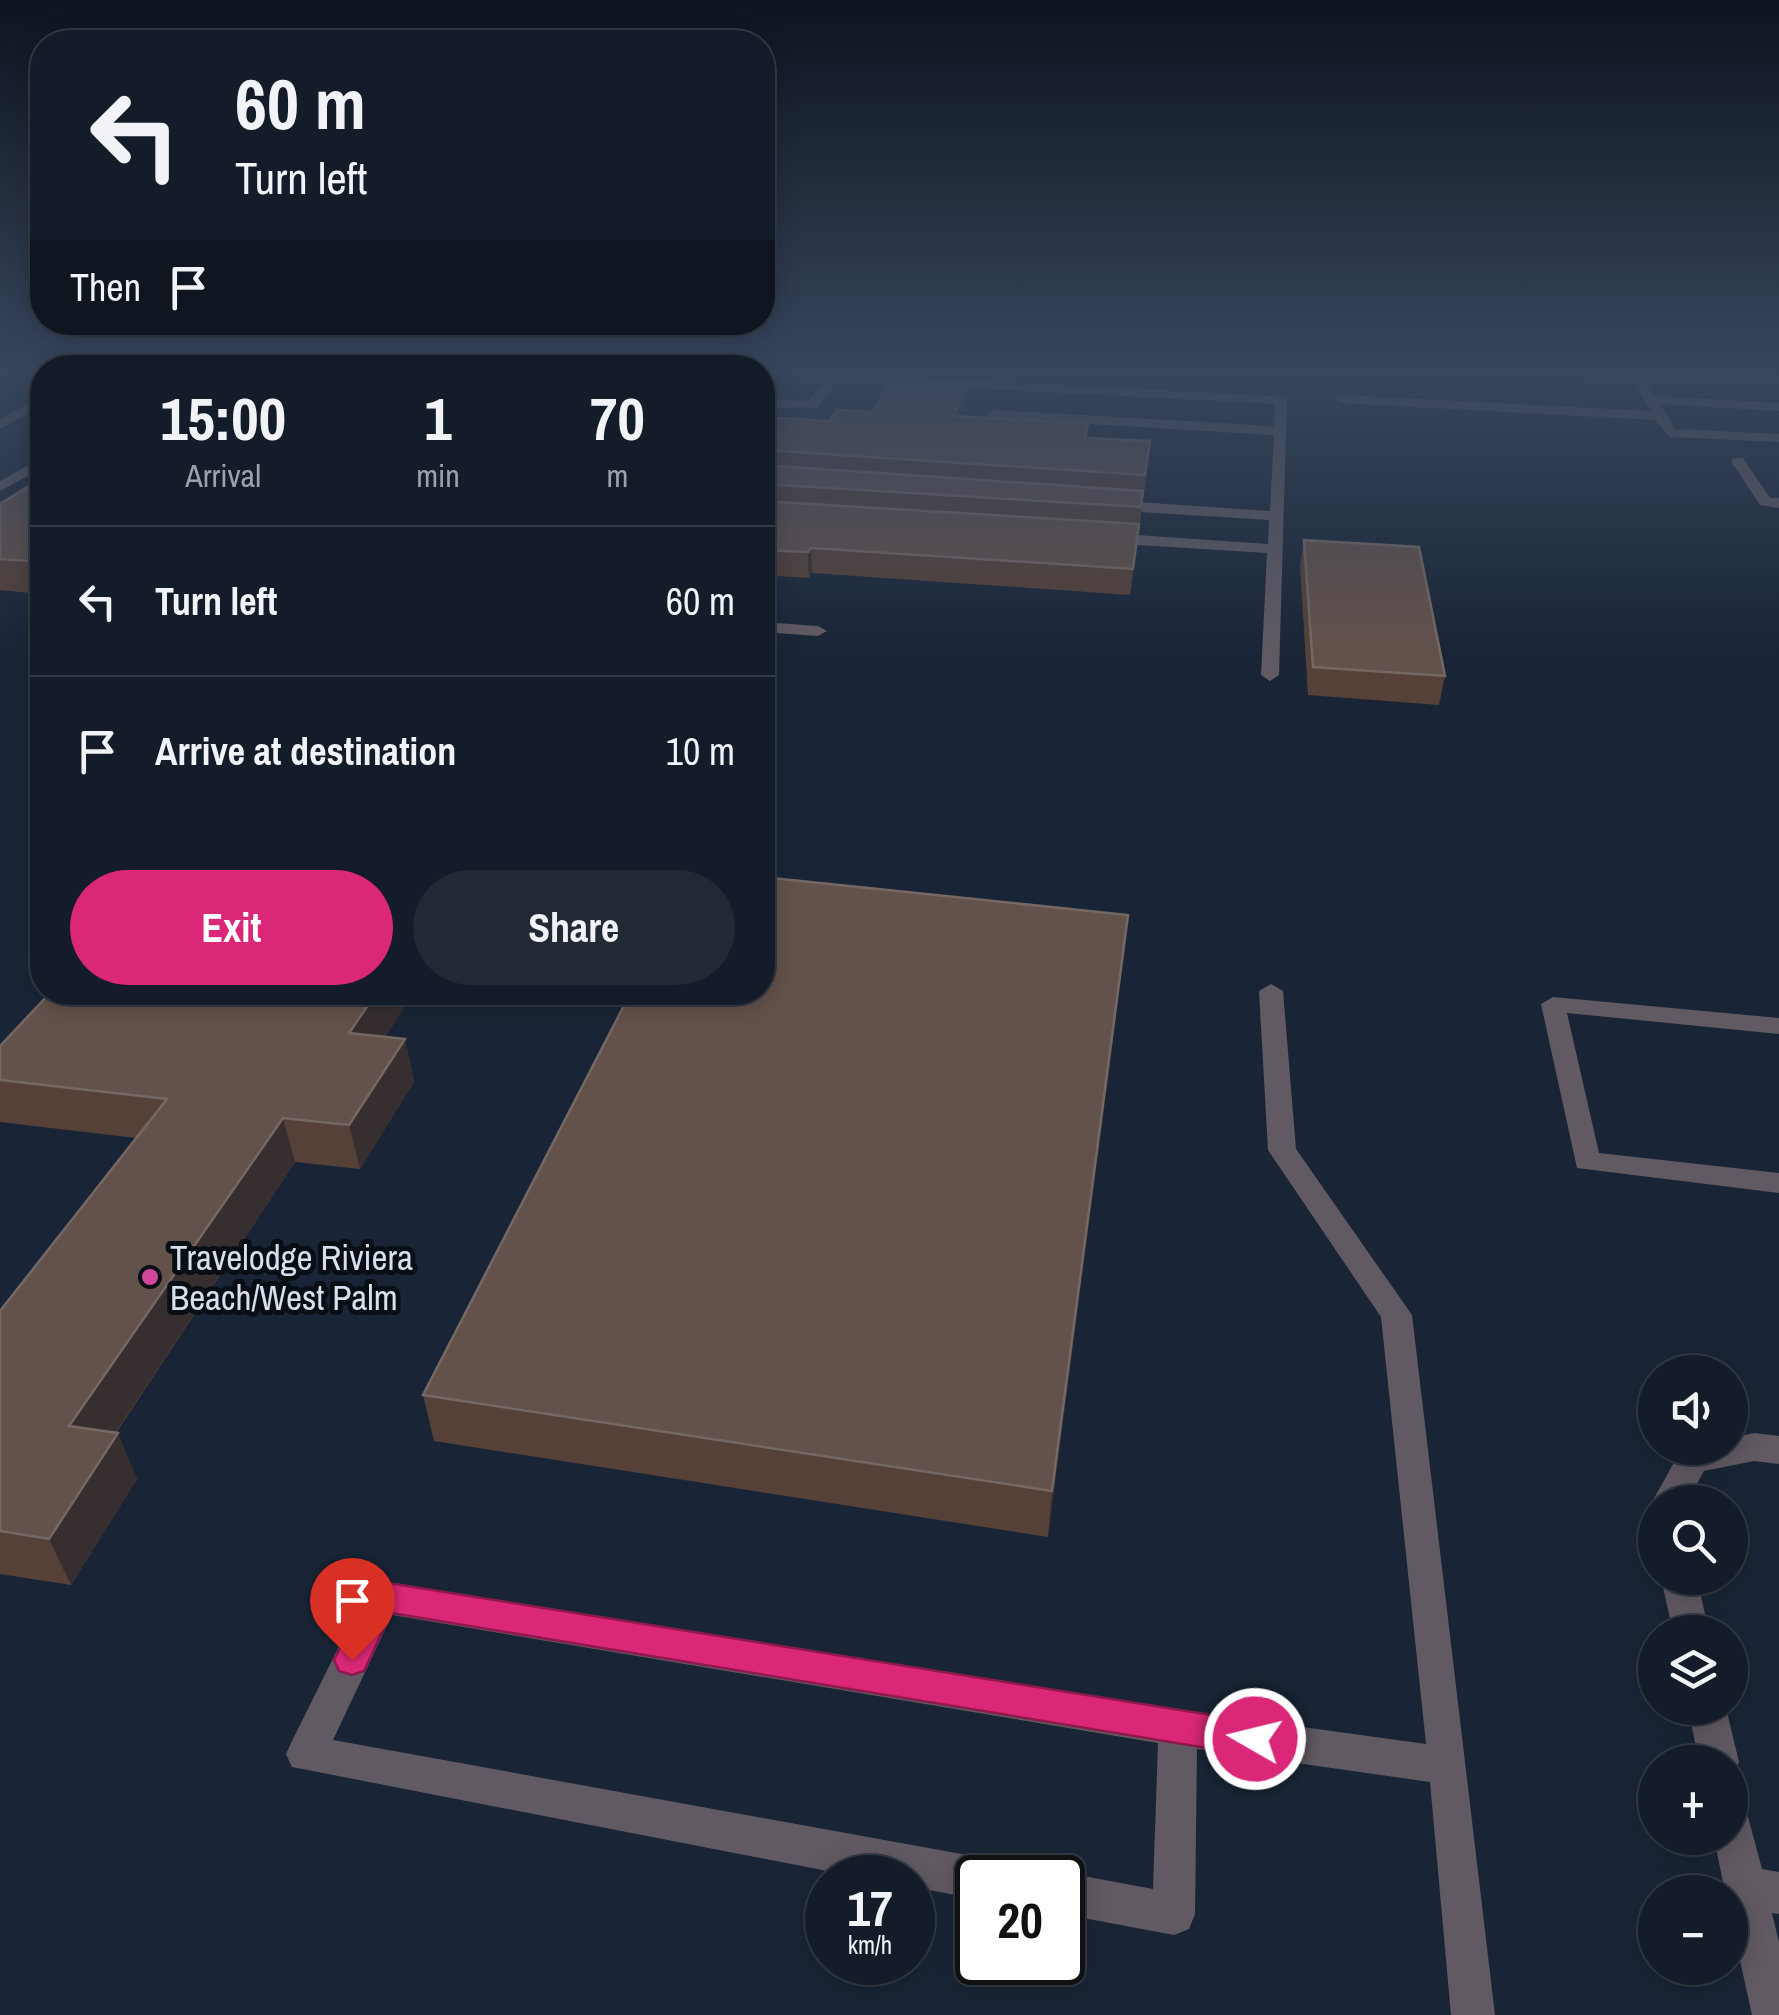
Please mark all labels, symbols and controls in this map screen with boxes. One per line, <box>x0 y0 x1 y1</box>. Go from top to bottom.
text: 60 m <box>235 57 366 151</box>
icon: left <box>70 70 200 200</box>
text: Turn left <box>235 147 367 208</box>
icon: arrive <box>161 260 216 315</box>
text: Then <box>70 262 141 313</box>
text: 15:00 <box>160 378 286 459</box>
text: 1 <box>424 378 452 459</box>
text: 70 <box>590 378 645 459</box>
text: Arrival <box>185 454 261 497</box>
text: min <box>416 454 460 497</box>
text: m <box>607 454 628 497</box>
icon: left <box>70 574 125 629</box>
text: Turn left <box>155 576 277 627</box>
text: 60 m <box>666 576 735 627</box>
icon: arrive <box>70 724 125 779</box>
text: Arrive at destination <box>155 726 456 777</box>
text: 10 m <box>666 726 735 777</box>
button: Exit <box>70 870 393 985</box>
button: Share <box>413 870 735 985</box>
place label: Travelodge Riviera Beach/West Palm <box>170 1234 413 1321</box>
marker: Travelodge Riviera Beach/West Palm <box>139 1266 161 1288</box>
map controls <box>1638 1355 1748 1985</box>
button: sound <box>1638 1355 1748 1465</box>
button: search <box>1638 1485 1748 1595</box>
pin <box>310 1558 395 1661</box>
icon: arrive <box>325 1573 380 1628</box>
button: layers <box>1638 1615 1748 1725</box>
position arrow <box>1203 1687 1307 1791</box>
button: + <box>1638 1745 1748 1855</box>
speed limit sign: 20 <box>955 1855 1085 1985</box>
text: 17 <box>847 1874 893 1942</box>
button: − <box>1638 1875 1748 1985</box>
text: km/h <box>848 1928 892 1962</box>

